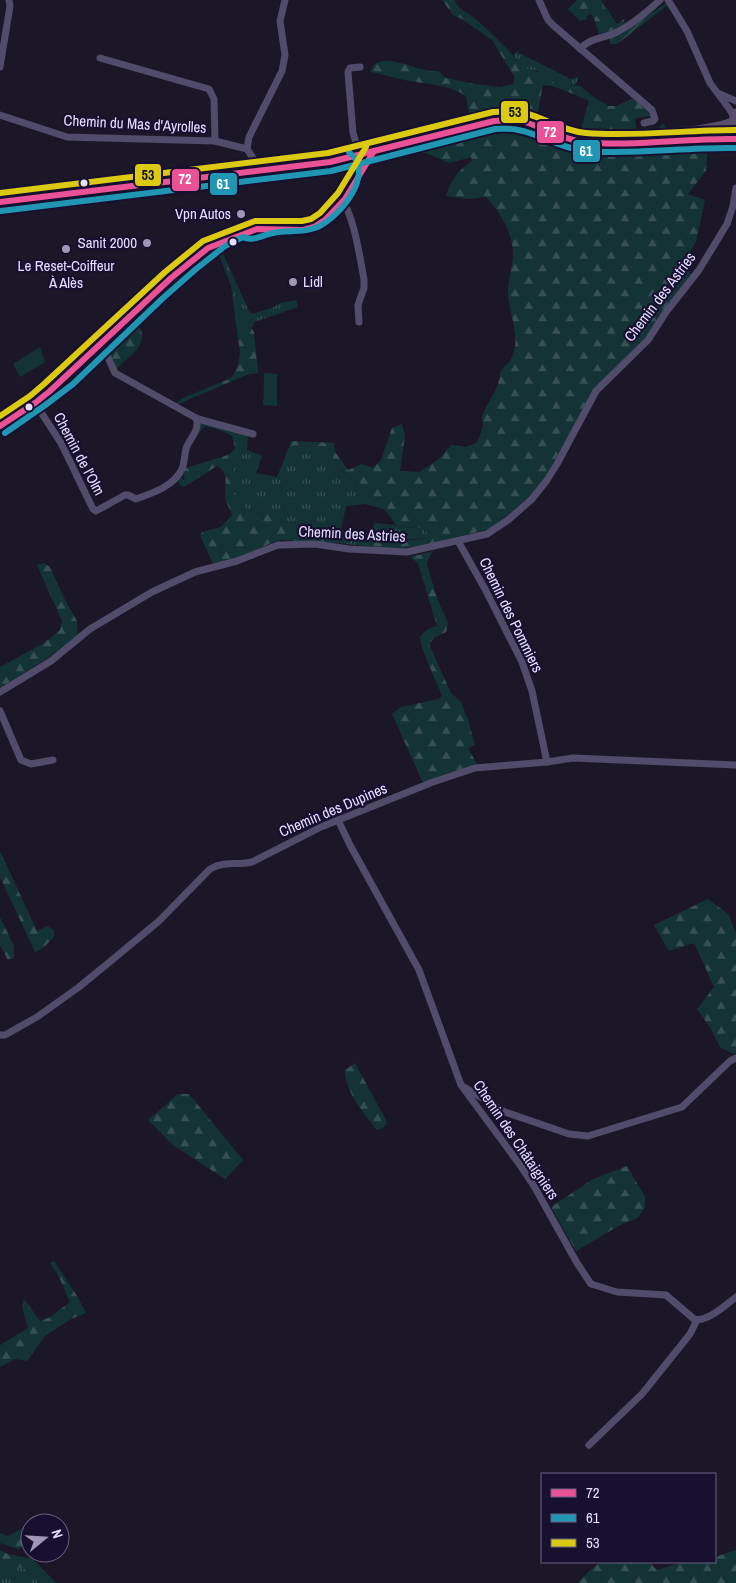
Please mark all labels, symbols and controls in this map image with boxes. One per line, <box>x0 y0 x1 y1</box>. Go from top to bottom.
line badge: 53 <box>500 100 529 124</box>
text: 53 <box>509 103 521 121</box>
street label: Chemin du Mas d'Ayrolles <box>63 109 207 138</box>
line badge: 72 <box>536 120 565 144</box>
text: 72 <box>544 123 556 141</box>
line badge: 61 <box>572 139 601 163</box>
text: 61 <box>580 142 593 160</box>
line badge: 53 <box>134 163 162 187</box>
text: 53 <box>142 166 154 184</box>
line badge: 72 <box>171 168 200 192</box>
text: 72 <box>179 170 191 188</box>
line badge: 61 <box>209 172 238 196</box>
text: 61 <box>217 175 230 193</box>
unlabelled marker <box>79 178 89 188</box>
place label: Vpn Autos <box>175 203 231 224</box>
marker: Vpn Autos <box>235 208 247 220</box>
place label: Sanit 2000 <box>77 232 137 253</box>
marker: Sanit 2000 <box>141 237 153 249</box>
unlabelled marker <box>228 237 238 247</box>
marker: Le Reset-Coiffeur À Alès <box>60 243 72 255</box>
street label: Chemin des Astries <box>619 248 700 346</box>
place label: Le Reset-Coiffeur À Alès <box>18 255 114 293</box>
place label: Lidl <box>303 271 323 292</box>
marker: Lidl <box>287 276 299 288</box>
unlabelled marker <box>24 402 34 412</box>
street label: Chemin de l'Olm <box>49 409 110 499</box>
street label: Chemin des Astries <box>298 520 406 547</box>
street label: Chemin des Pommiers <box>474 554 548 676</box>
street label: Chemin des Dupines <box>276 777 390 842</box>
street label: Chemin des Châtaigniers <box>469 1076 564 1204</box>
legend <box>541 1473 716 1563</box>
text: 72 <box>586 1482 600 1503</box>
text: 61 <box>586 1507 600 1528</box>
north arrow <box>20 1513 70 1563</box>
text: N <box>48 1527 67 1541</box>
text: 53 <box>586 1532 600 1553</box>

